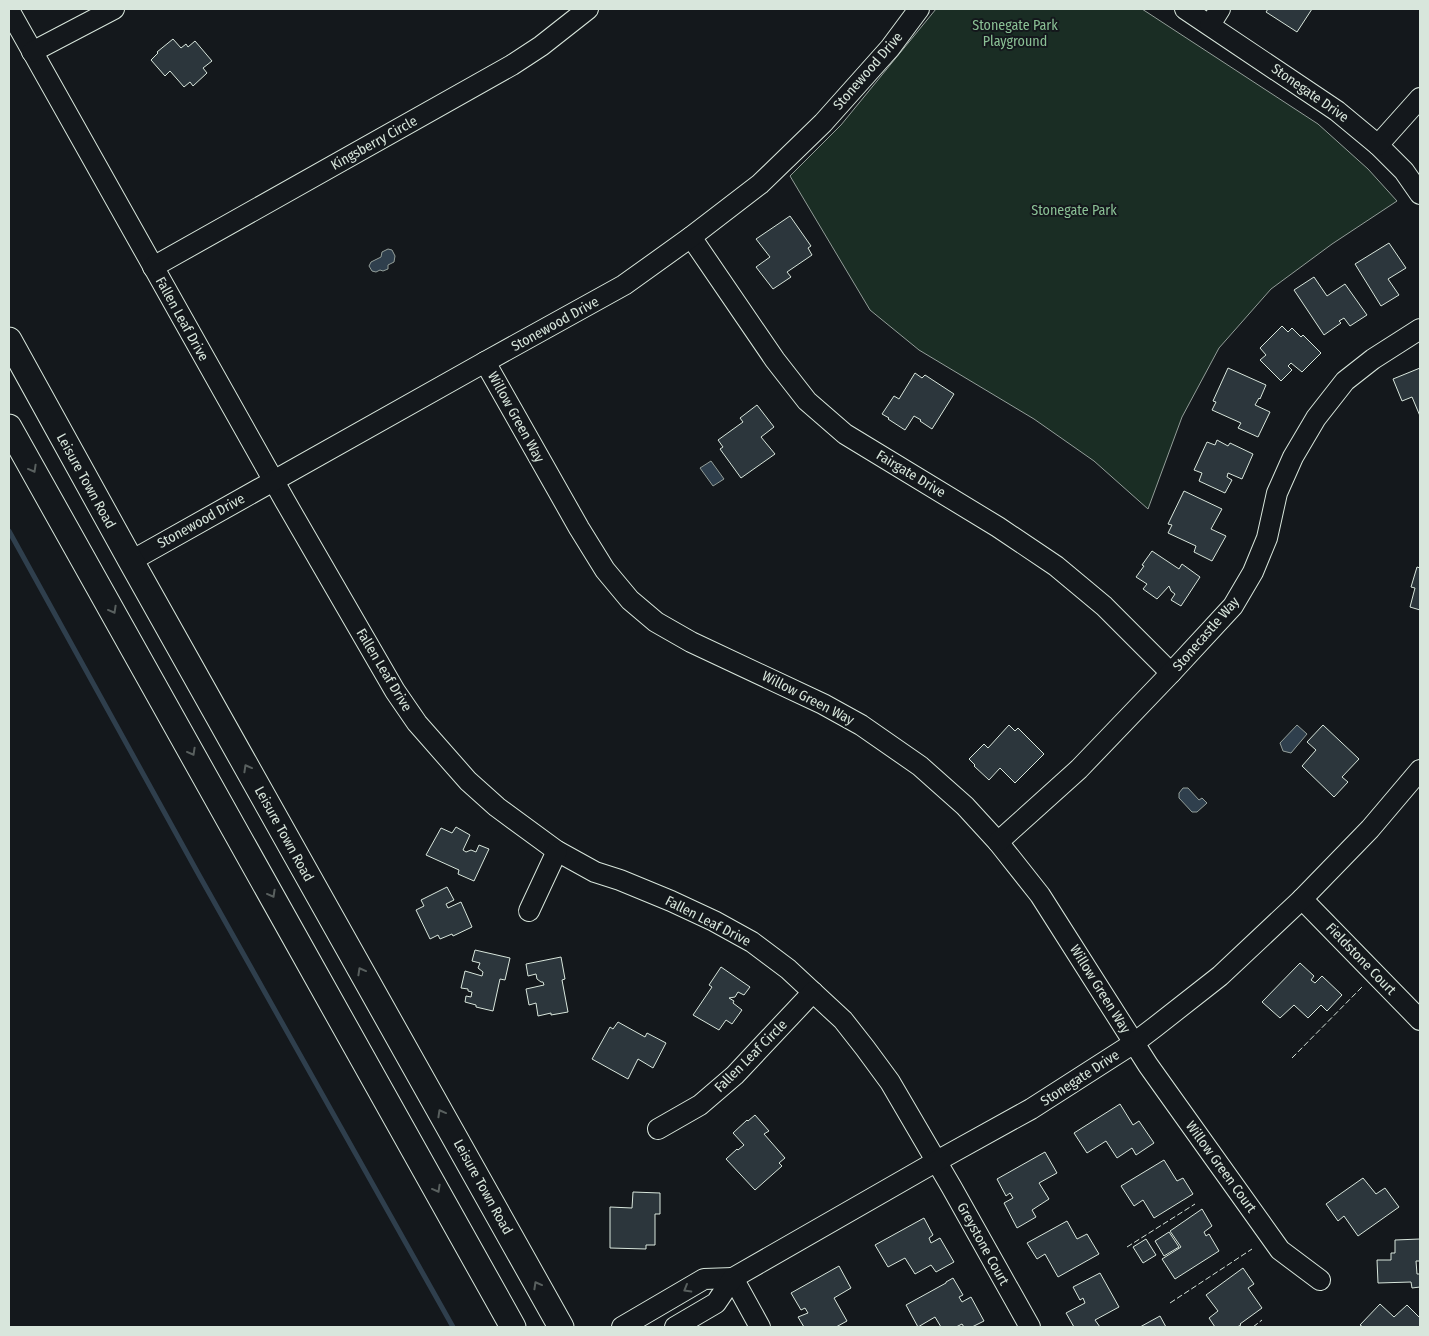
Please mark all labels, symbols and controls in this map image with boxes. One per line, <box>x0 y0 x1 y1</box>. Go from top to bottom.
park label: Stonegate Park Playground <box>972 17 1058 50</box>
street label: Stonewood Drive <box>830 29 906 113</box>
street label: Stonegate Drive <box>1268 60 1352 126</box>
street label: Kingsberry Circle <box>328 112 420 174</box>
park label: Stonegate Park <box>1031 202 1117 219</box>
street label: Fallen Leaf Drive <box>152 274 212 364</box>
street label: Stonewood Drive <box>508 293 602 355</box>
street label: Willow Green Way <box>484 369 548 466</box>
street label: Leisure Town Road <box>53 430 119 532</box>
street label: Fairgate Drive <box>873 447 949 501</box>
one-way arrow <box>26 464 36 473</box>
street label: Stonewood Drive <box>154 490 248 552</box>
street label: Stonecastle Way <box>1169 593 1243 675</box>
one-way arrow <box>106 605 116 614</box>
street label: Fallen Leaf Drive <box>353 625 415 715</box>
street label: Willow Green Way <box>759 667 858 729</box>
one-way arrow <box>186 747 196 756</box>
one-way arrow <box>243 764 253 773</box>
street label: Leisure Town Road <box>251 783 317 885</box>
one-way arrow <box>265 889 275 898</box>
street label: Fallen Leaf Drive <box>662 892 754 950</box>
street label: Fieldstone Court <box>1322 919 1400 999</box>
street label: Willow Green Way <box>1066 942 1134 1037</box>
one-way arrow <box>357 967 367 976</box>
street label: Fallen Leaf Circle <box>711 1016 791 1096</box>
street label: Stonegate Drive <box>1037 1046 1123 1110</box>
one-way arrow <box>437 1109 447 1118</box>
street label: Willow Green Court <box>1182 1118 1260 1216</box>
street label: Leisure Town Road <box>450 1136 516 1238</box>
one-way arrow <box>431 1184 441 1193</box>
street label: Greystone Court <box>953 1200 1013 1289</box>
one-way arrow <box>534 1281 544 1290</box>
one-way arrow <box>683 1283 692 1293</box>

